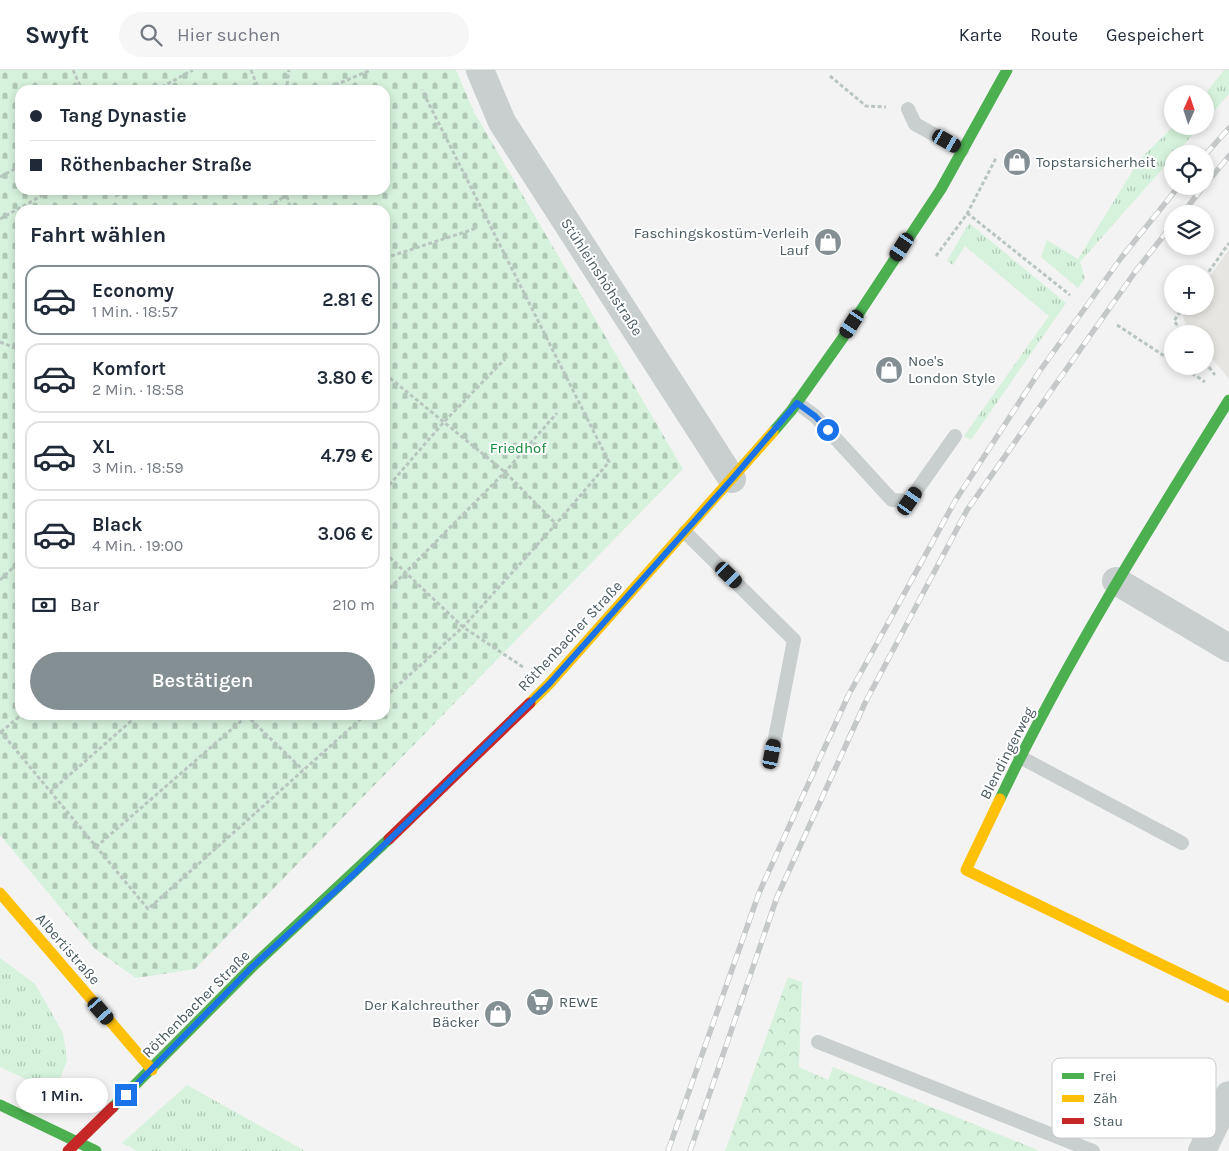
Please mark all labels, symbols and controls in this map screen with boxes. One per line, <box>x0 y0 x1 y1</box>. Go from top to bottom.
search box <box>119 12 469 57</box>
text: Swyft <box>25 21 89 49</box>
icon: search <box>137 21 165 49</box>
text: Hier suchen <box>177 24 280 46</box>
text: Karte <box>959 24 1002 46</box>
text: Route <box>1030 24 1078 46</box>
text: Gespeichert <box>1106 24 1204 46</box>
north arrow <box>1164 85 1214 135</box>
map controls <box>1164 85 1214 375</box>
text: Tang Dynastie <box>60 105 187 127</box>
car <box>930 127 963 155</box>
button: locate <box>1164 145 1214 195</box>
shop icon: Topstarsicherheit <box>1002 147 1032 177</box>
place label: Topstarsicherheit <box>1036 153 1156 171</box>
text: Röthenbacher Straße <box>60 154 252 176</box>
button: layers <box>1164 205 1214 255</box>
street label: Stühleinshöhstraße <box>557 215 647 339</box>
text: Fahrt wählen <box>30 222 166 248</box>
place label: Faschingskostüm-Verleih Lauf <box>634 224 810 259</box>
shop icon: Faschingskostüm-Verleih Lauf <box>813 227 843 257</box>
car <box>887 230 916 264</box>
button: + <box>1164 265 1214 315</box>
icon: car <box>32 278 77 323</box>
text: Economy <box>92 280 174 302</box>
text: 2.81 € <box>322 289 373 311</box>
text: 1 Min. · 18:57 <box>92 302 178 321</box>
car <box>837 307 866 341</box>
button: − <box>1164 325 1214 375</box>
place label: Noe's London Style <box>908 352 996 387</box>
shop icon: Noe's London Style <box>874 355 904 385</box>
icon: car <box>32 356 77 401</box>
text: Komfort <box>92 358 166 380</box>
text: 3.80 € <box>317 367 373 389</box>
text: 2 Min. · 18:58 <box>92 380 184 399</box>
route start <box>817 419 839 441</box>
icon: car <box>32 434 77 479</box>
text: XL <box>92 436 114 458</box>
park label: Friedhof <box>490 439 547 457</box>
text: 4.79 € <box>321 445 373 467</box>
text: 3 Min. · 18:59 <box>92 458 184 477</box>
car <box>895 484 924 518</box>
icon: car <box>32 512 77 557</box>
text: Black <box>92 514 143 536</box>
text: 3.06 € <box>318 523 373 545</box>
text: 4 Min. · 19:00 <box>92 536 183 555</box>
car <box>712 559 745 591</box>
street label: Röthenbacher Straße <box>514 577 626 695</box>
icon: cash <box>30 591 58 619</box>
text: Bar <box>70 594 99 616</box>
text: 210 m <box>332 595 375 614</box>
button: Bestätigen <box>30 652 375 710</box>
street label: Blendingerweg <box>976 703 1038 802</box>
car <box>761 738 782 770</box>
street label: Albertistraße <box>32 909 104 989</box>
street label: Röthenbacher Straße <box>138 946 254 1062</box>
supermarket icon: REWE <box>525 987 555 1017</box>
place label: REWE <box>559 993 598 1011</box>
car <box>85 995 116 1027</box>
place label: Der Kalchreuther Bäcker <box>364 996 480 1031</box>
shop icon: Der Kalchreuther Bäcker <box>483 999 513 1029</box>
legend <box>1052 1058 1216 1138</box>
text: Frei <box>1093 1068 1117 1085</box>
callout: 1 Min. <box>16 1078 108 1112</box>
route end <box>115 1084 137 1106</box>
text: 1 Min. <box>41 1086 83 1105</box>
text: Zäh <box>1093 1090 1117 1107</box>
text: Stau <box>1093 1113 1123 1130</box>

